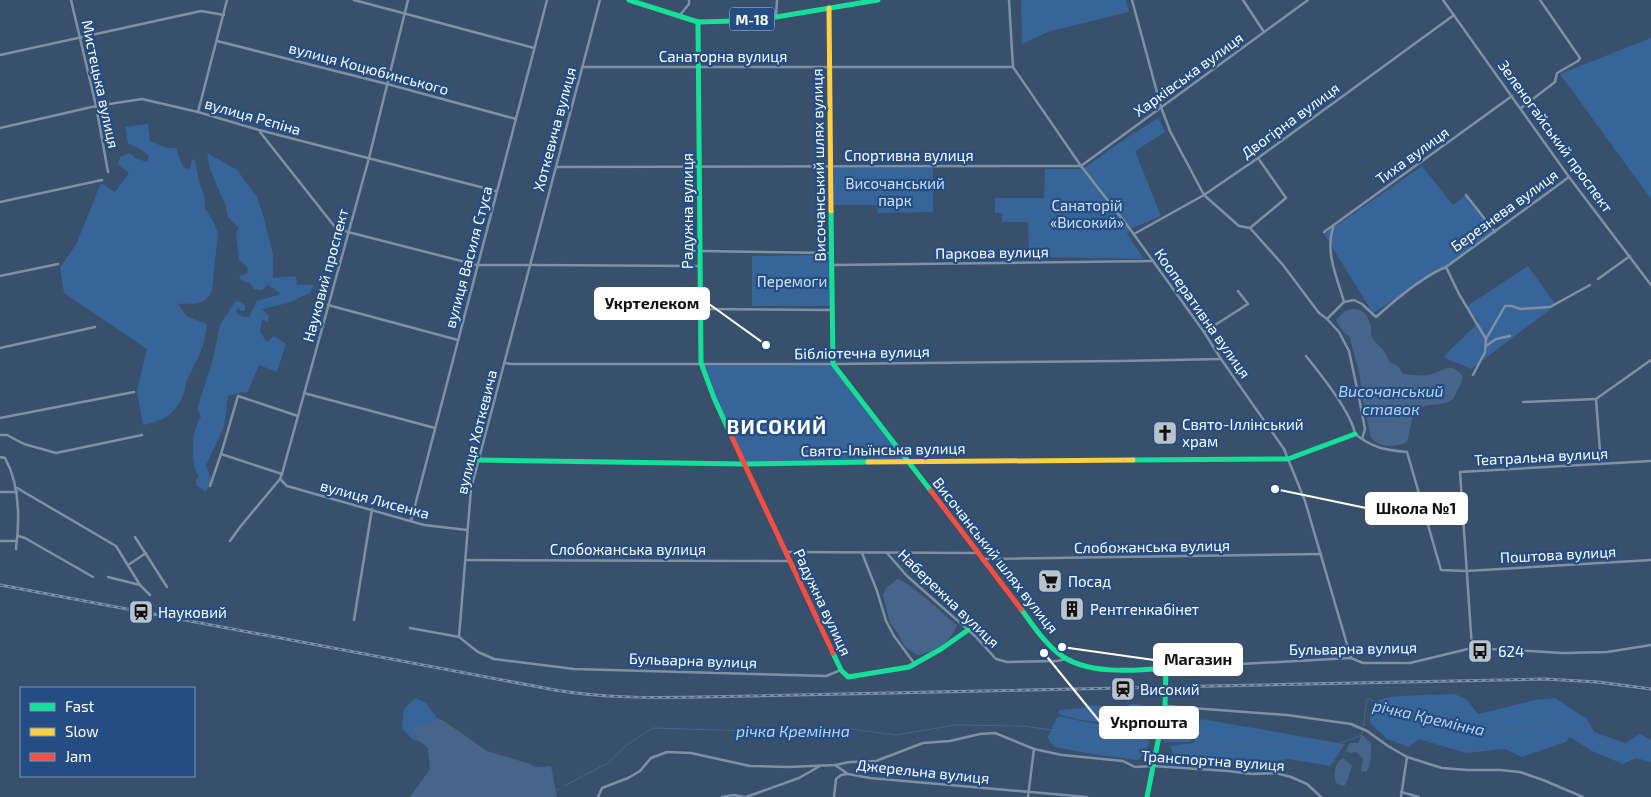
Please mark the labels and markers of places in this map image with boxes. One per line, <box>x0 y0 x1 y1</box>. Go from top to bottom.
callout: Укртелеком <box>595 288 709 319</box>
place label: Свято-Іллінський храм <box>1182 415 1304 450</box>
church icon: Свято-Іллінський храм <box>1152 420 1178 446</box>
callout: Школа №1 <box>1366 493 1467 524</box>
supermarket icon: Посад <box>1037 568 1063 594</box>
place label: Посад <box>1068 572 1111 590</box>
building icon: Рентгенкабінет <box>1059 596 1085 622</box>
station icon: Науковий <box>128 599 154 625</box>
place label: Рентгенкабінет <box>1090 600 1199 618</box>
place label: Науковий <box>158 603 227 622</box>
bus stop icon: 624 <box>1467 638 1493 664</box>
place label: 624 <box>1498 642 1524 660</box>
callout: Магазин <box>1154 644 1242 675</box>
station icon: Високий <box>1110 676 1136 702</box>
place label: Високий <box>1140 680 1200 698</box>
callout: Укрпошта <box>1100 707 1198 738</box>

